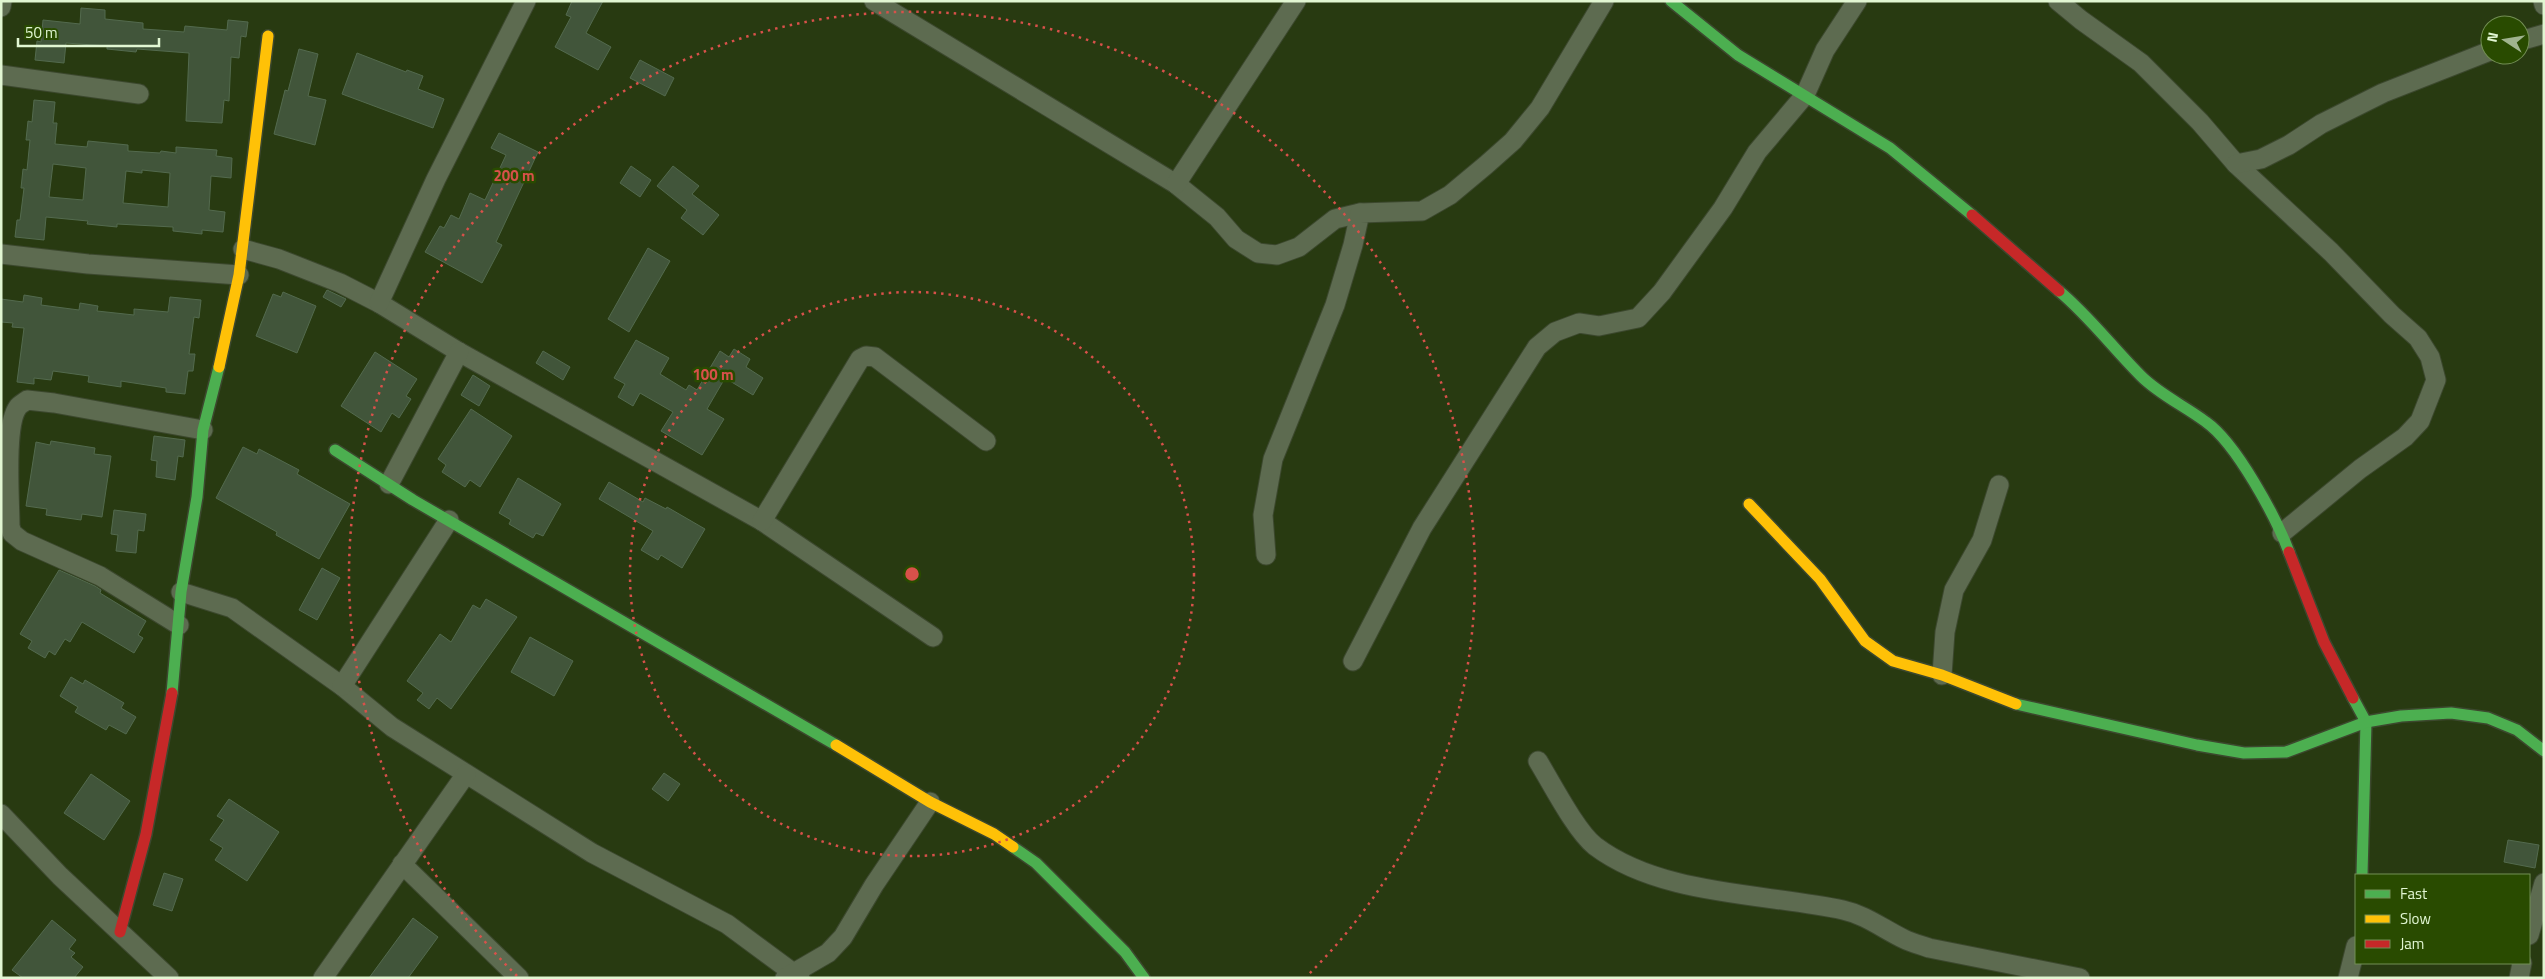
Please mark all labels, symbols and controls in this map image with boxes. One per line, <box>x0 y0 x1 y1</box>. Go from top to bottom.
scale bar <box>18 15 159 47</box>
north arrow <box>2480 15 2530 65</box>
text: 50 m <box>25 21 58 44</box>
text: N <box>2481 30 2503 44</box>
text: 200 m <box>493 164 535 187</box>
text: 100 m <box>692 363 734 386</box>
centre of rings <box>903 565 921 583</box>
legend <box>2355 874 2530 964</box>
text: Fast <box>2400 882 2428 905</box>
text: Slow <box>2400 907 2431 930</box>
text: Jam <box>2400 932 2424 955</box>

